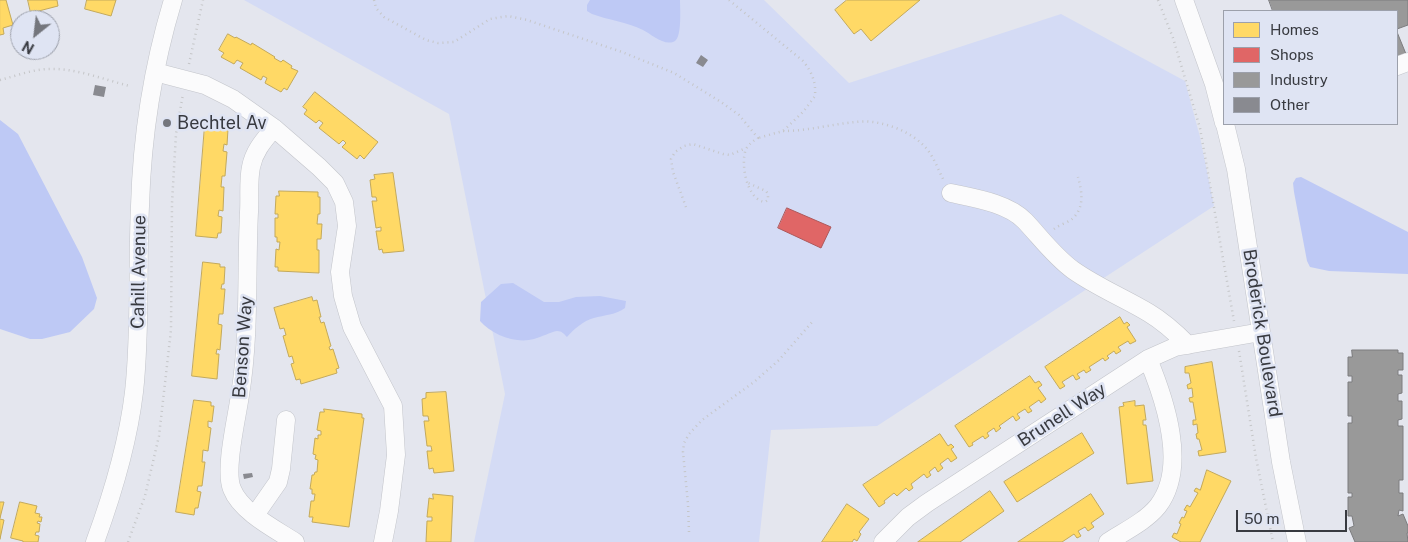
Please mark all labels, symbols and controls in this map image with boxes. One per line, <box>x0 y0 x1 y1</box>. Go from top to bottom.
north arrow <box>10 10 60 60</box>
legend <box>1223 10 1398 125</box>
text: Homes <box>1270 21 1319 38</box>
text: N <box>20 38 37 57</box>
text: Shops <box>1270 46 1314 63</box>
text: Industry <box>1270 71 1328 88</box>
text: Other <box>1270 96 1310 113</box>
place label: Bechtel Av <box>177 112 267 134</box>
marker: Bechtel Av <box>161 117 173 129</box>
street label: Cahill Avenue <box>127 215 151 329</box>
street label: Broderick Boulevard <box>1238 247 1286 419</box>
street label: Benson Way <box>229 295 257 399</box>
street label: Brunell Way <box>1014 378 1110 452</box>
scale bar <box>1238 500 1349 532</box>
text: 50 m <box>1244 510 1279 527</box>

